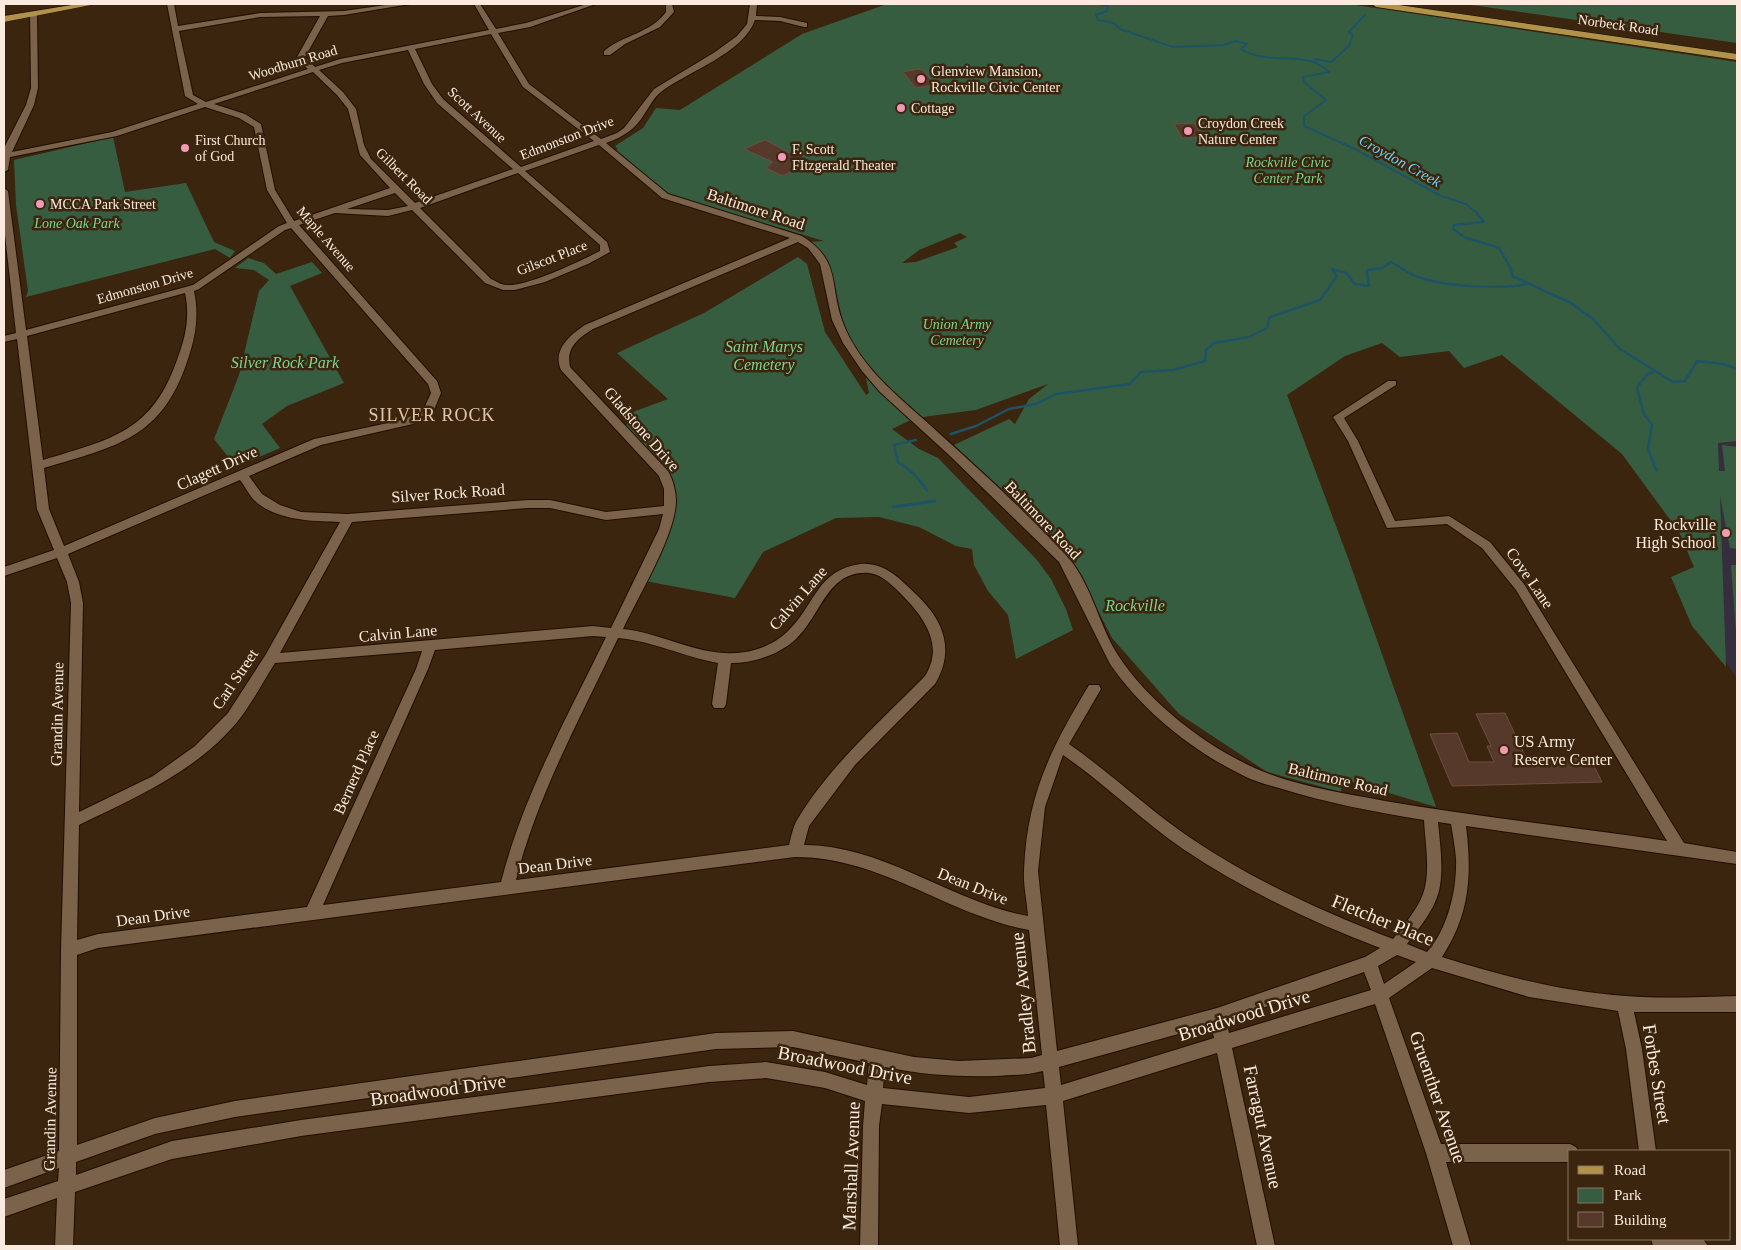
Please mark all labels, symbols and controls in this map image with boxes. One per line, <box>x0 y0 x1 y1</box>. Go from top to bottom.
street label: Norbeck Road <box>1577 12 1659 38</box>
street label: Woodburn Road <box>247 42 339 84</box>
place label: Glenview Mansion, Rockville Civic Center <box>931 64 1060 95</box>
marker: Glenview Mansion, Rockville Civic Center <box>915 73 927 85</box>
street label: Scott Avenue <box>445 84 509 146</box>
place label: Cottage <box>911 101 955 116</box>
marker: Cottage <box>895 102 907 114</box>
street label: Edmonston Drive <box>518 113 616 163</box>
place label: Croydon Creek Nature Center <box>1198 116 1284 147</box>
marker: Croydon Creek Nature Center <box>1182 125 1194 137</box>
water label: Croydon Creek <box>1356 132 1444 190</box>
place label: First Church of God <box>195 133 265 164</box>
marker: First Church of God <box>179 142 191 154</box>
place label: F. Scott FItzgerald Theater <box>792 142 896 173</box>
street label: Gilbert Road <box>373 145 435 207</box>
marker: F. Scott FItzgerald Theater <box>776 151 788 163</box>
park label: Rockville Civic Center Park <box>1244 155 1331 186</box>
street label: Baltimore Road <box>705 185 807 233</box>
place label: MCCA Park Street <box>50 197 156 212</box>
marker: MCCA Park Street <box>34 198 46 210</box>
street label: Maple Avenue <box>294 204 358 274</box>
park label: Lone Oak Park <box>33 216 121 231</box>
street label: Gilscot Place <box>515 238 589 278</box>
street label: Edmonston Drive <box>95 265 195 307</box>
park label: Union Army Cemetery <box>923 317 992 348</box>
park label: Saint Marys Cemetery <box>725 338 803 374</box>
park label: Silver Rock Park <box>231 354 340 371</box>
street label: Gladstone Drive <box>601 384 683 474</box>
district label: SILVER ROCK <box>369 405 495 425</box>
street label: Clagett Drive <box>174 443 260 494</box>
street label: Baltimore Road <box>1002 477 1084 563</box>
street label: Silver Rock Road <box>391 481 505 505</box>
place label: Rockville High School <box>1636 516 1717 552</box>
marker: Rockville High School <box>1720 527 1732 539</box>
street label: Cove Lane <box>1503 545 1557 611</box>
street label: Calvin Lane <box>766 563 830 633</box>
park label: Rockville <box>1104 597 1165 614</box>
street label: Calvin Lane <box>358 621 438 645</box>
street label: Carl Street <box>209 645 262 712</box>
street label: Grandin Avenue <box>48 662 66 766</box>
street label: Bernerd Place <box>330 727 382 817</box>
place label: US Army Reserve Center <box>1514 733 1613 768</box>
marker: US Army Reserve Center <box>1498 744 1510 756</box>
street label: Baltimore Road <box>1287 759 1389 799</box>
street label: Dean Drive <box>517 851 593 877</box>
street label: Dean Drive <box>935 864 1011 908</box>
street label: Fletcher Place <box>1329 890 1437 950</box>
street label: Dean Drive <box>115 902 191 930</box>
street label: Bradley Avenue <box>1006 931 1040 1055</box>
street label: Broadwood Drive <box>1176 985 1312 1045</box>
street label: Forbes Street <box>1639 1023 1675 1126</box>
street label: Gruenther Avenue <box>1406 1028 1470 1166</box>
street label: Broadwood Drive <box>776 1042 914 1088</box>
street label: Farragut Avenue <box>1240 1063 1286 1191</box>
street label: Grandin Avenue <box>41 1067 59 1171</box>
street label: Broadwood Drive <box>369 1070 507 1110</box>
street label: Marshall Avenue <box>838 1101 864 1231</box>
legend <box>1568 1150 1731 1240</box>
text: Road <box>1614 1162 1646 1178</box>
text: Park <box>1614 1187 1642 1203</box>
text: Building <box>1614 1212 1667 1228</box>

